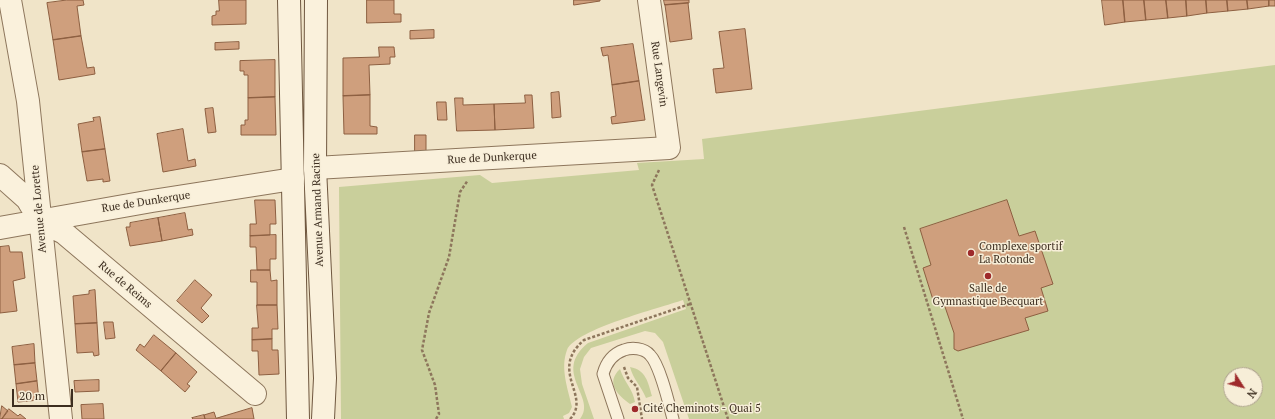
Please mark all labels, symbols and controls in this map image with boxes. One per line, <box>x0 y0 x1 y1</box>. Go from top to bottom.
street label: Rue Langevin <box>648 40 670 108</box>
street label: Rue de Dunkerque <box>447 149 537 167</box>
street label: Avenue Armand Racine <box>309 153 327 267</box>
street label: Avenue de Lorette <box>29 164 49 254</box>
street label: Rue de Dunkerque <box>101 188 191 216</box>
place label: Complexe sportif La Rotonde <box>979 240 1063 266</box>
marker: Complexe sportif La Rotonde <box>966 248 976 258</box>
street label: Rue de Reims <box>96 259 154 311</box>
marker: Salle de Gymnastique Becquart <box>983 271 993 281</box>
place label: Salle de Gymnastique Becquart <box>933 282 1043 308</box>
north arrow <box>1223 367 1263 407</box>
scale bar <box>14 381 75 407</box>
text: N <box>1244 386 1260 401</box>
text: 20 m <box>19 388 45 403</box>
place label: Cité Cheminots - Quai 5 <box>643 402 761 416</box>
marker: Cité Cheminots - Quai 5 <box>630 404 640 414</box>

